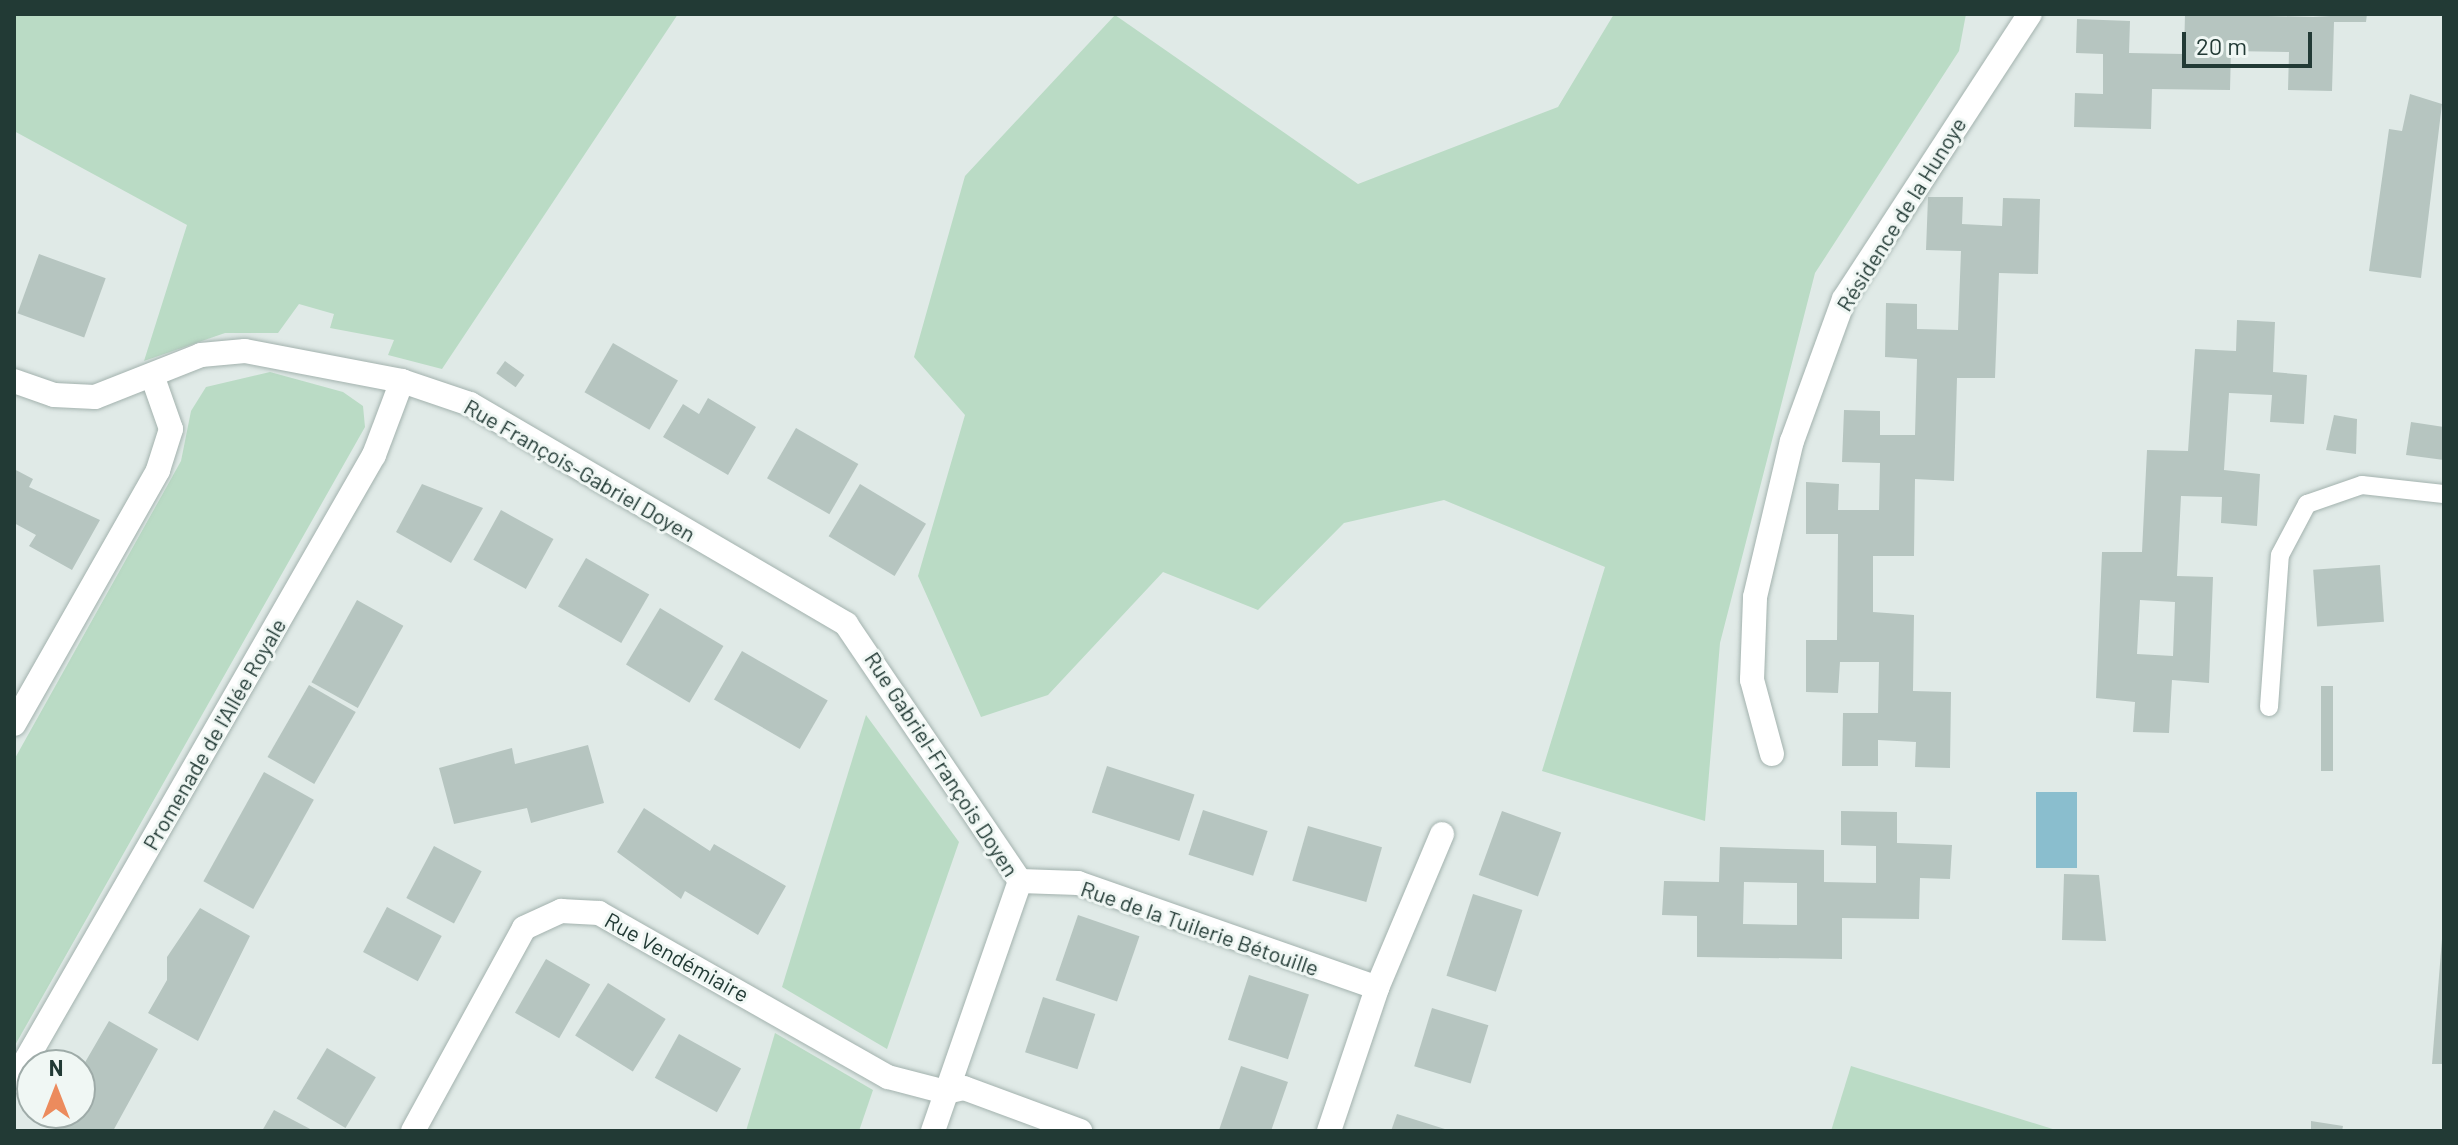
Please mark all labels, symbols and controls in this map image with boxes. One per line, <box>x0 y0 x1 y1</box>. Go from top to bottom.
scale bar <box>2186 16 2316 66</box>
text: 20 m <box>2196 31 2247 60</box>
street label: Résidence de la Hunoye <box>1831 112 1971 316</box>
street label: Rue François-Gabriel Doyen <box>460 393 700 547</box>
street label: Promenade de l'Allée Royale <box>137 614 291 854</box>
street label: Rue Gabriel-François Doyen <box>859 647 1025 881</box>
street label: Rue de la Tuilerie Bétouille <box>1078 875 1322 981</box>
street label: Rue Vendémiaire <box>600 906 754 1008</box>
north arrow <box>16 1049 96 1129</box>
text: N <box>49 1054 63 1080</box>

